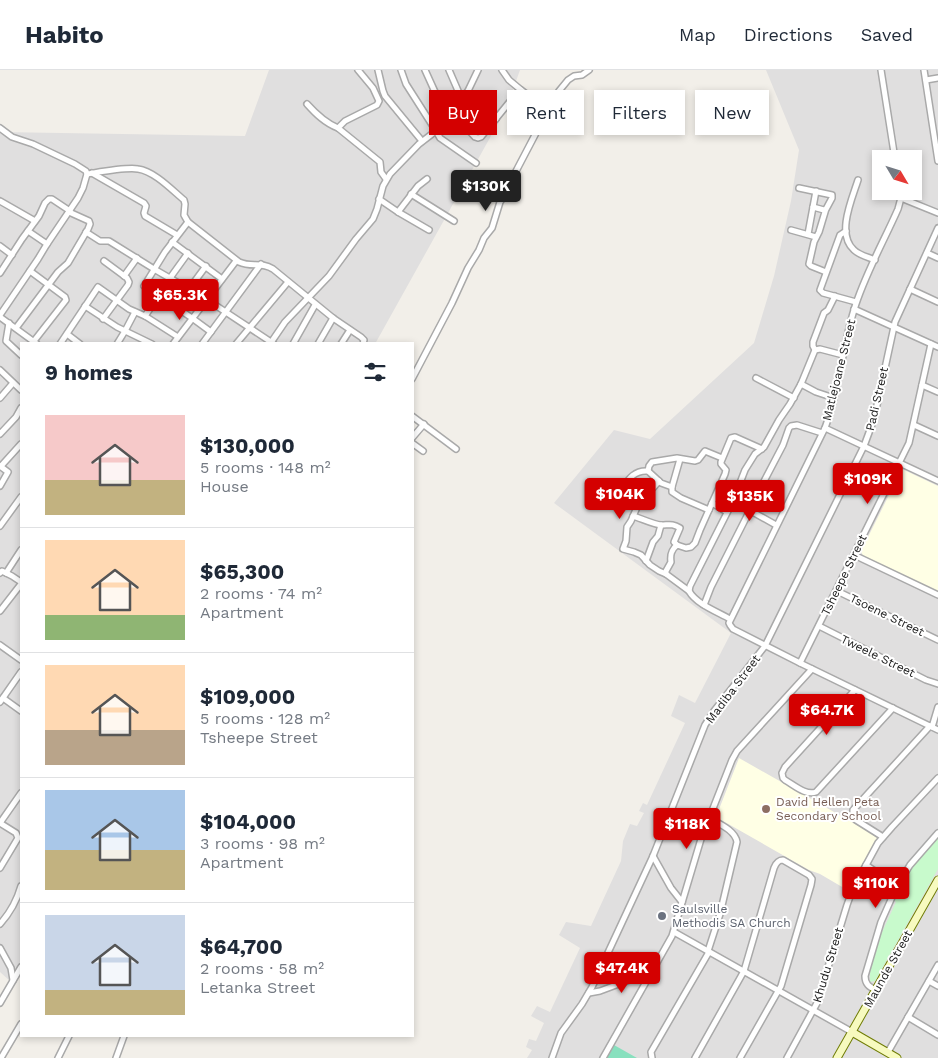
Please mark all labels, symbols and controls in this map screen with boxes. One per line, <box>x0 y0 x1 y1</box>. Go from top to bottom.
text: Habito <box>25 21 104 49</box>
text: Map <box>679 24 716 45</box>
text: Directions <box>744 24 833 45</box>
text: Saved <box>861 24 913 45</box>
chip: Buy <box>429 90 497 135</box>
chip: Rent <box>507 90 584 135</box>
chip: Filters <box>594 90 685 135</box>
chip: New <box>695 90 769 135</box>
north arrow <box>872 150 922 200</box>
map controls <box>872 150 922 200</box>
pin: $130K <box>451 170 521 212</box>
text: $130K <box>462 176 510 195</box>
pin: $65.3K <box>139 278 221 321</box>
text: $65.3K <box>153 285 207 304</box>
street label: Matlejoane Street <box>820 318 858 422</box>
icon: filters <box>361 358 389 386</box>
text: 9 homes <box>45 360 133 385</box>
street label: Padi Street <box>863 366 891 432</box>
text: $130,000 <box>200 433 295 458</box>
icon: home <box>85 435 145 495</box>
text: 5 rooms · 148 m² <box>200 458 331 477</box>
pin: $109K <box>833 462 903 505</box>
text: $109K <box>844 469 892 488</box>
text: House <box>200 477 249 496</box>
pin: $104K <box>585 478 655 520</box>
pin: $135K <box>715 480 785 522</box>
text: $104K <box>596 484 644 503</box>
text: $135K <box>726 486 774 505</box>
street label: Tsheepe Street <box>818 532 870 618</box>
text: $65,300 <box>200 559 284 584</box>
icon: home <box>85 560 145 620</box>
text: 2 rooms · 74 m² <box>200 584 322 603</box>
street label: Tsoene Street <box>847 591 927 639</box>
text: Apartment <box>200 603 283 622</box>
street label: Tweele Street <box>839 632 917 680</box>
street label: Madiba Street <box>703 652 763 726</box>
text: $109,000 <box>200 684 295 709</box>
icon: home <box>85 685 145 745</box>
pin: $64.7K <box>786 694 868 736</box>
text: $64.7K <box>800 700 854 719</box>
text: 5 rooms · 128 m² <box>200 709 330 728</box>
text: Tsheepe Street <box>200 728 318 747</box>
place label: David Hellen Peta Secondary School <box>776 795 881 823</box>
marker: David Hellen Peta Secondary School <box>760 803 772 815</box>
pin: $118K <box>652 808 722 850</box>
text: $104,000 <box>200 809 296 834</box>
icon: home <box>85 810 145 870</box>
text: $118K <box>664 814 710 833</box>
text: 3 rooms · 98 m² <box>200 834 325 853</box>
text: Apartment <box>200 853 283 872</box>
pin: $110K <box>841 866 911 909</box>
text: $110K <box>853 873 899 892</box>
place label: Saulsville Methodis SA Church <box>672 902 791 930</box>
marker: Saulsville Methodis SA Church <box>656 910 668 922</box>
street label: Khudu Street <box>810 926 846 1004</box>
street label: Maunde Street <box>861 928 915 1010</box>
text: $64,700 <box>200 934 283 959</box>
icon: home <box>85 935 145 995</box>
pin: $47.4K <box>581 952 663 994</box>
text: $47.4K <box>595 958 649 977</box>
text: 2 rooms · 58 m² <box>200 959 324 978</box>
text: Letanka Street <box>200 978 315 997</box>

